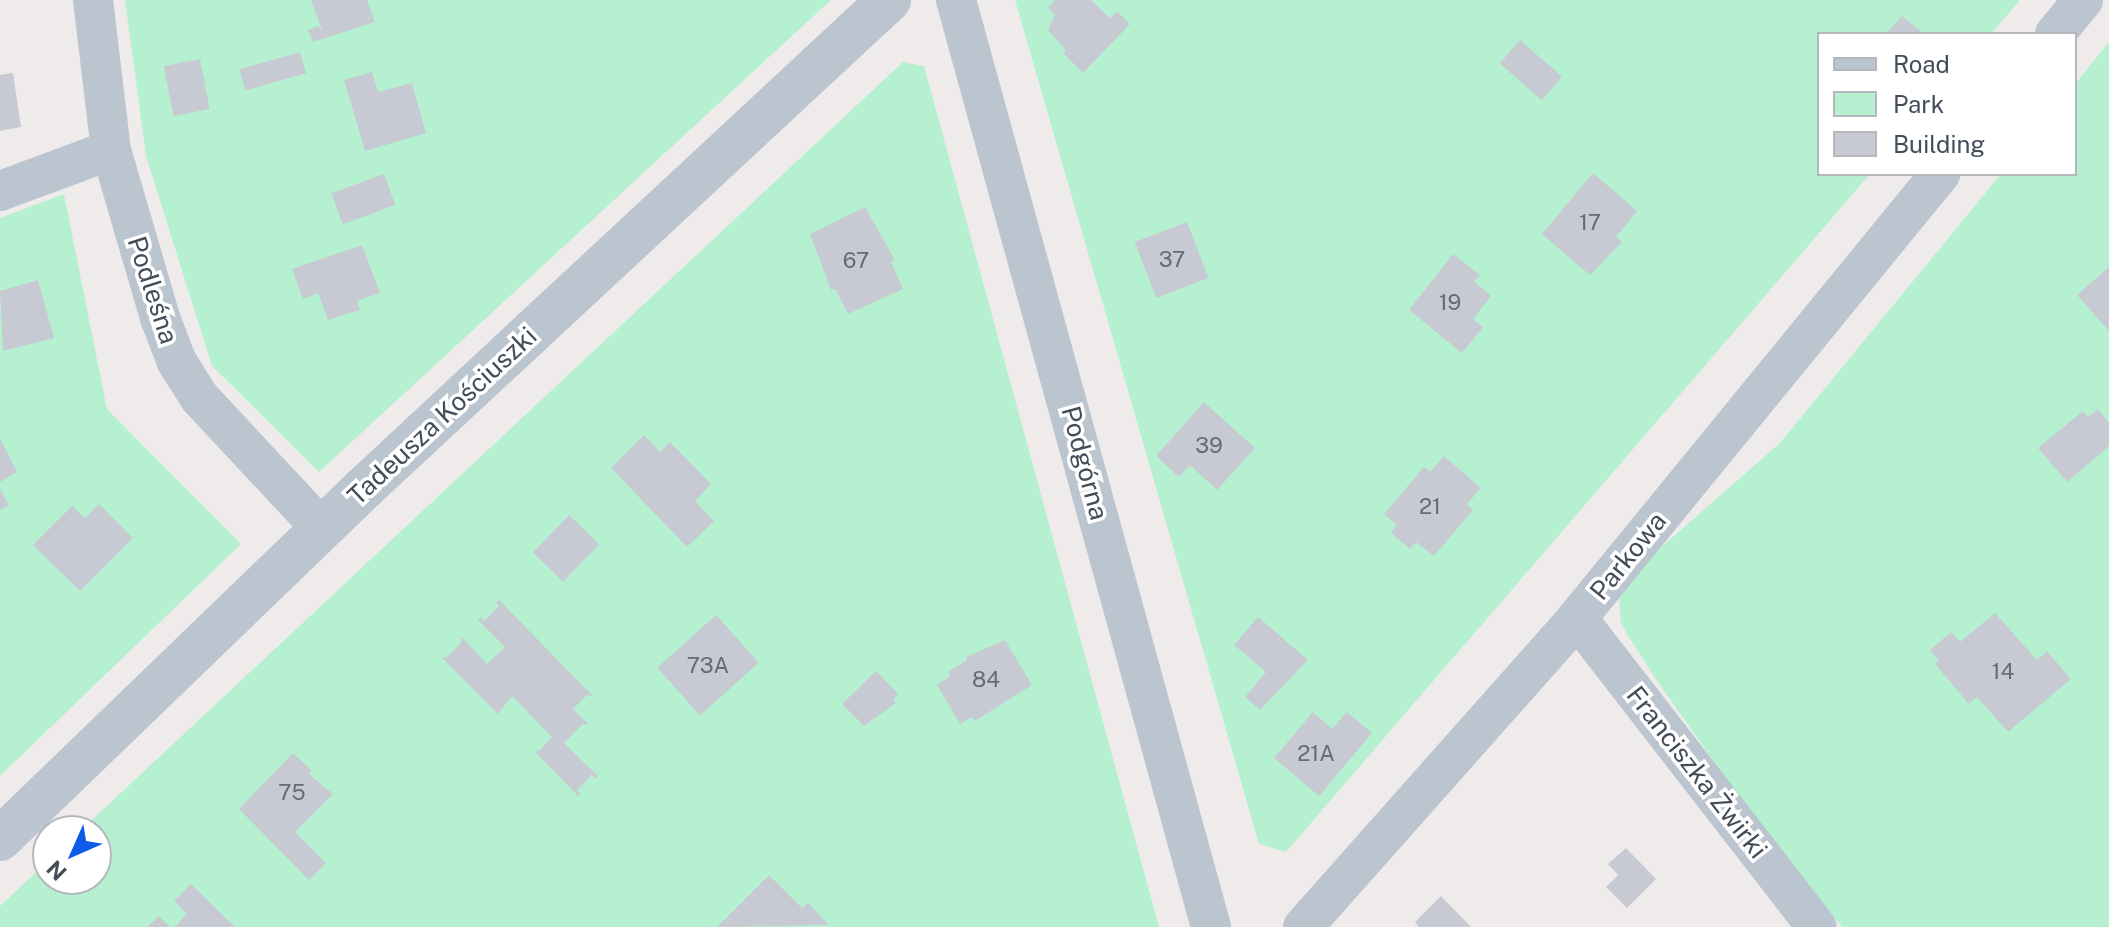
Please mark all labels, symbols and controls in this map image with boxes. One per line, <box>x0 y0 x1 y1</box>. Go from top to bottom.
legend <box>1817 32 2077 176</box>
text: Road <box>1893 50 1950 78</box>
text: Park <box>1893 90 1944 118</box>
text: Building <box>1893 130 1985 158</box>
house number: 17 <box>1579 210 1601 236</box>
street label: Podleśna <box>121 232 185 348</box>
house number: 37 <box>1159 247 1185 273</box>
house number: 67 <box>843 248 869 274</box>
house number: 19 <box>1439 290 1461 316</box>
street label: Tadeusza Kościuszki <box>341 320 543 512</box>
street label: Podgórna <box>1055 403 1115 523</box>
house number: 39 <box>1195 433 1223 459</box>
house number: 21 <box>1419 494 1441 520</box>
street label: Parkowa <box>1583 506 1673 606</box>
house number: 73A <box>687 653 729 679</box>
house number: 14 <box>1992 659 2014 685</box>
house number: 84 <box>972 667 1000 693</box>
street label: Franciszka Żwirki <box>1620 680 1774 864</box>
house number: 21A <box>1297 741 1335 767</box>
house number: 75 <box>278 780 306 806</box>
north arrow <box>32 815 112 895</box>
text: N <box>41 855 72 886</box>

